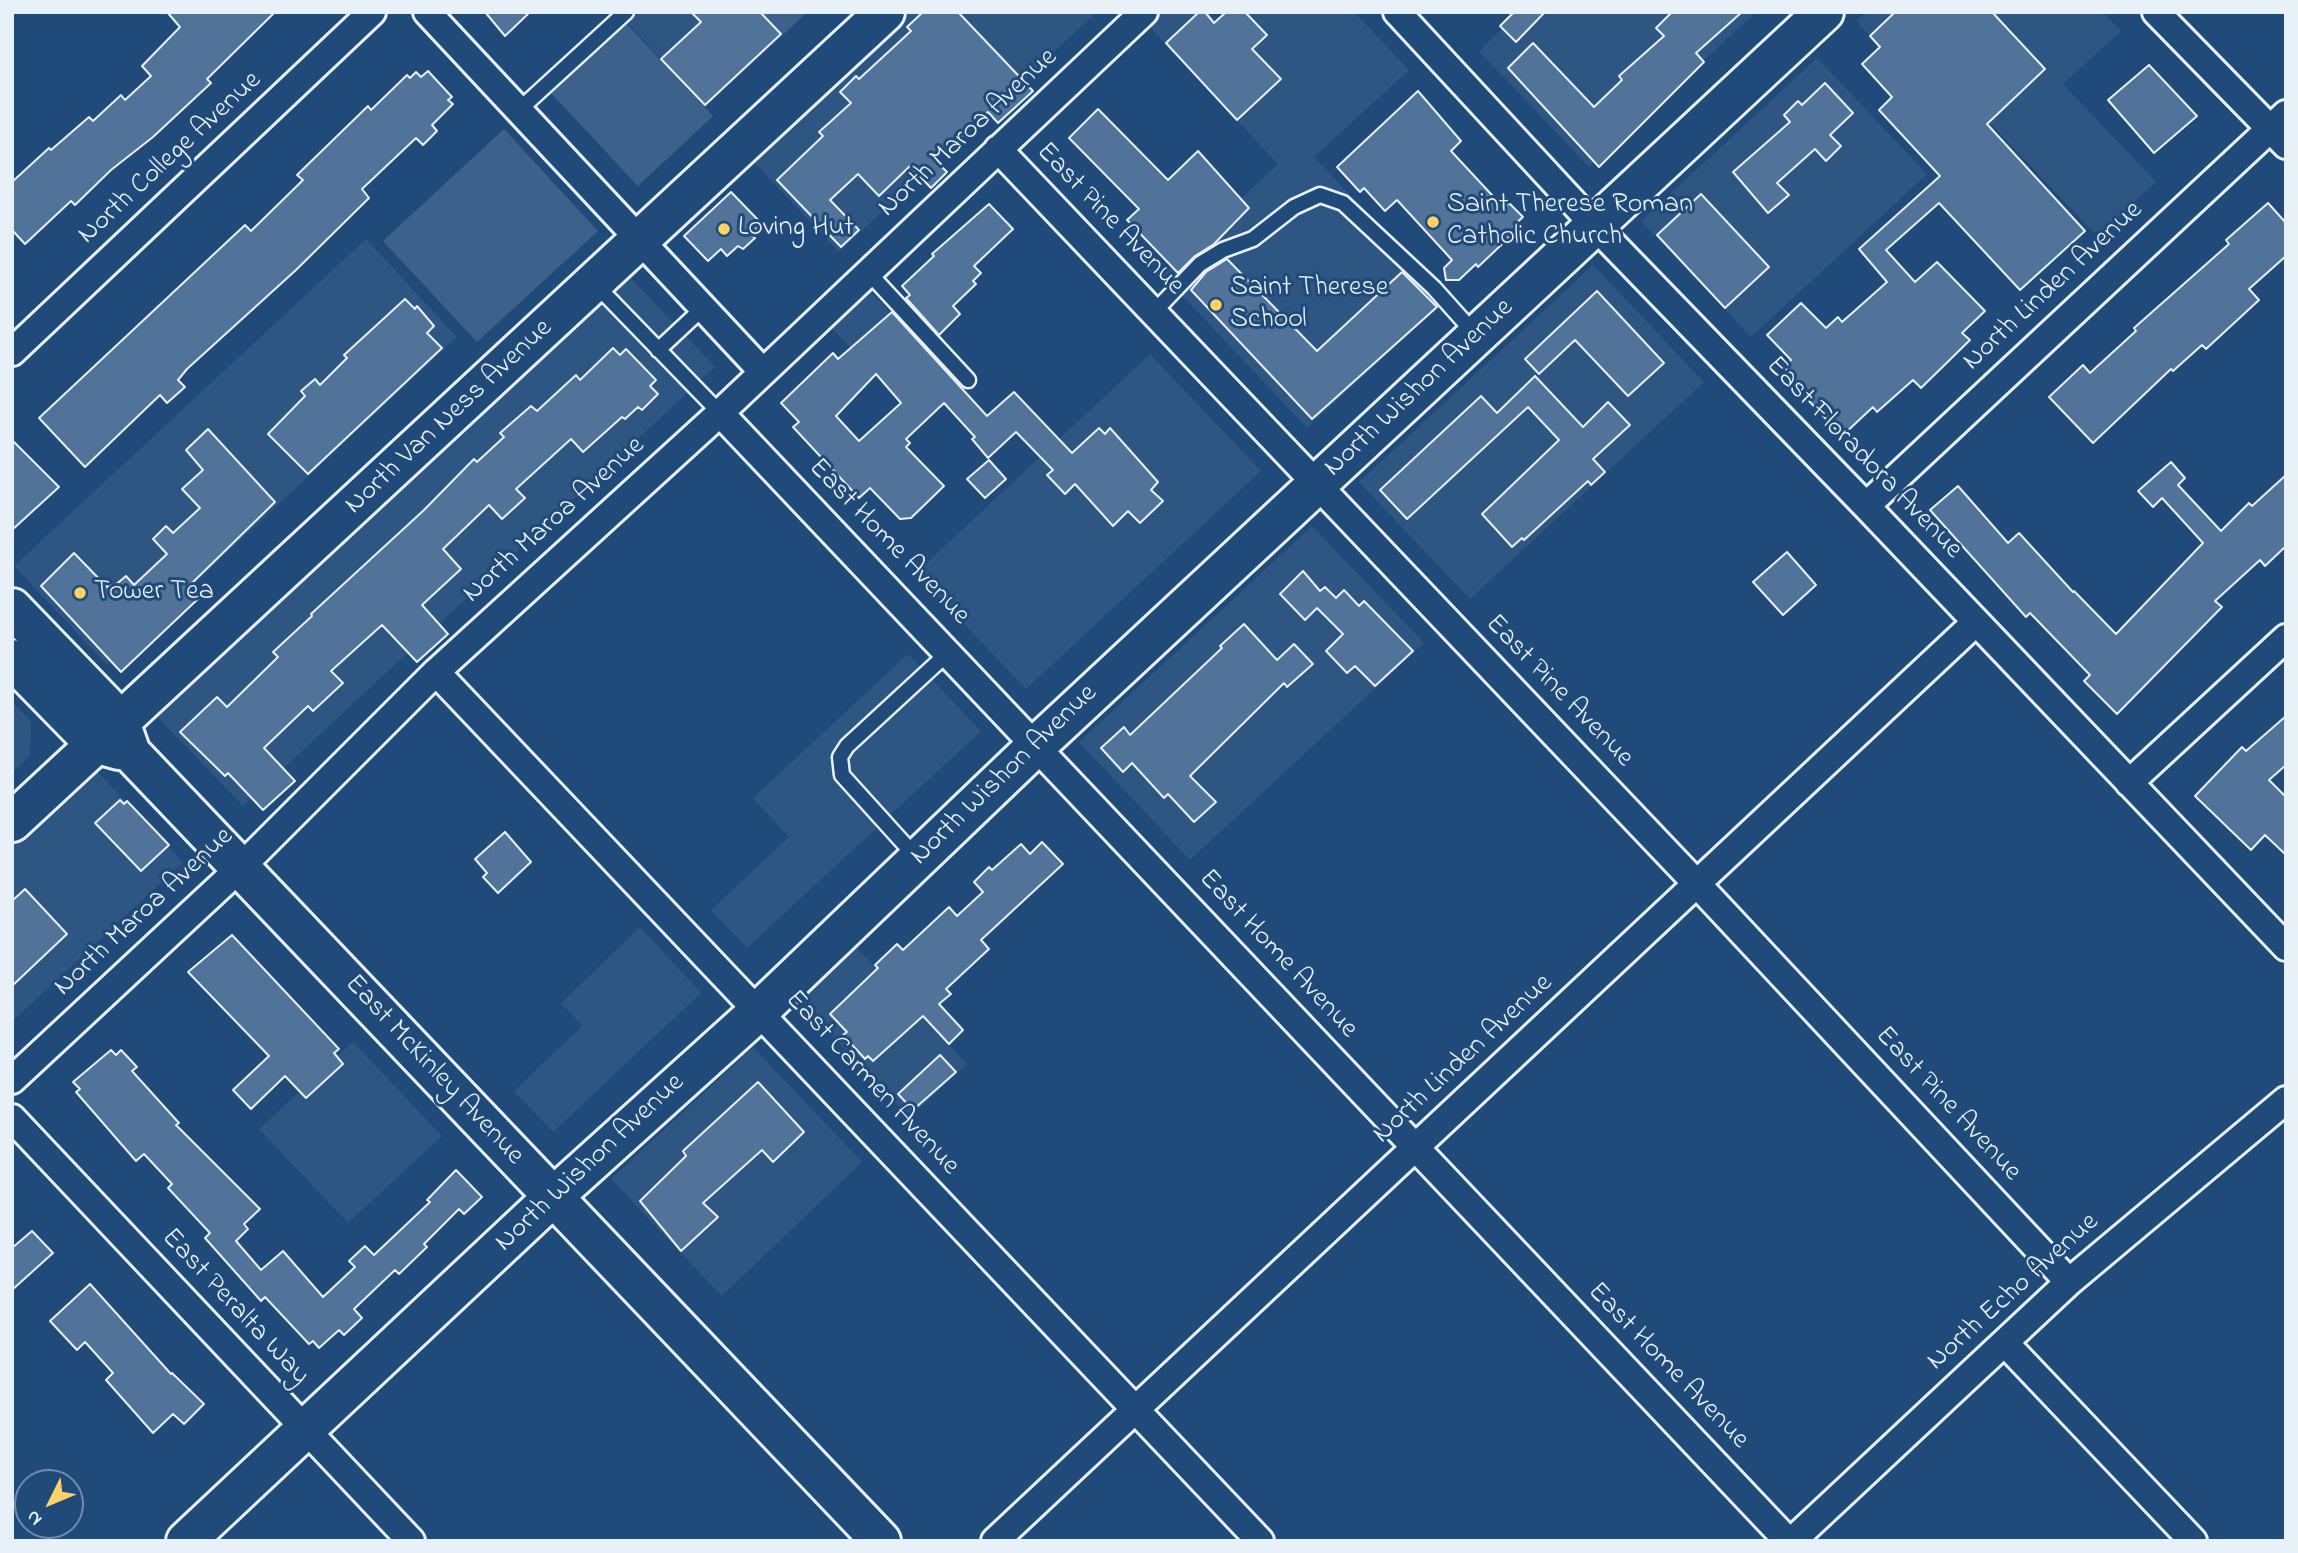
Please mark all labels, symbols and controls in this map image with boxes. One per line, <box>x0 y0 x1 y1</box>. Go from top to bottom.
street label: North Maroa Avenue <box>872 42 1066 226</box>
street label: North College Avenue <box>72 65 270 253</box>
street label: East Pine Avenue <box>1028 137 1190 303</box>
place label: Saint Therese Roman Catholic Church <box>1447 189 1693 255</box>
street label: North Linden Avenue <box>1957 195 2151 379</box>
place label: Loving Hut <box>738 212 854 246</box>
marker: Saint Therese Roman Catholic Church <box>1425 214 1441 230</box>
marker: Loving Hut <box>716 221 732 237</box>
place label: Saint Therese School <box>1230 272 1388 338</box>
street label: North Wishon Avenue <box>1318 293 1522 485</box>
marker: Saint Therese School <box>1208 297 1224 313</box>
street label: North Van Ness Avenue <box>339 313 561 523</box>
street label: East Floradora Avenue <box>1758 351 1968 567</box>
street label: North Maroa Avenue <box>457 431 653 611</box>
street label: East Home Avenue <box>800 453 976 633</box>
place label: Tower Tea <box>94 576 214 610</box>
marker: Tower Tea <box>72 585 88 601</box>
street label: East Pine Avenue <box>1477 609 1639 775</box>
street label: North Wishon Avenue <box>905 678 1105 874</box>
street label: North Maroa Avenue <box>48 821 242 1005</box>
street label: East Home Avenue <box>1190 864 1364 1046</box>
street label: North Linden Avenue <box>1367 968 1561 1152</box>
street label: East McKinley Avenue <box>336 969 530 1173</box>
street label: East Carmen Avenue <box>777 985 965 1183</box>
street label: East Pine Avenue <box>1867 1021 2027 1189</box>
street label: North Wishon Avenue <box>489 1068 693 1260</box>
street label: North Echo Avenue <box>1921 1207 2107 1379</box>
street label: East Peralta Way <box>153 1223 315 1393</box>
street label: East Home Avenue <box>1579 1277 1755 1457</box>
north arrow <box>14 1469 84 1539</box>
text: N <box>20 1503 49 1531</box>

